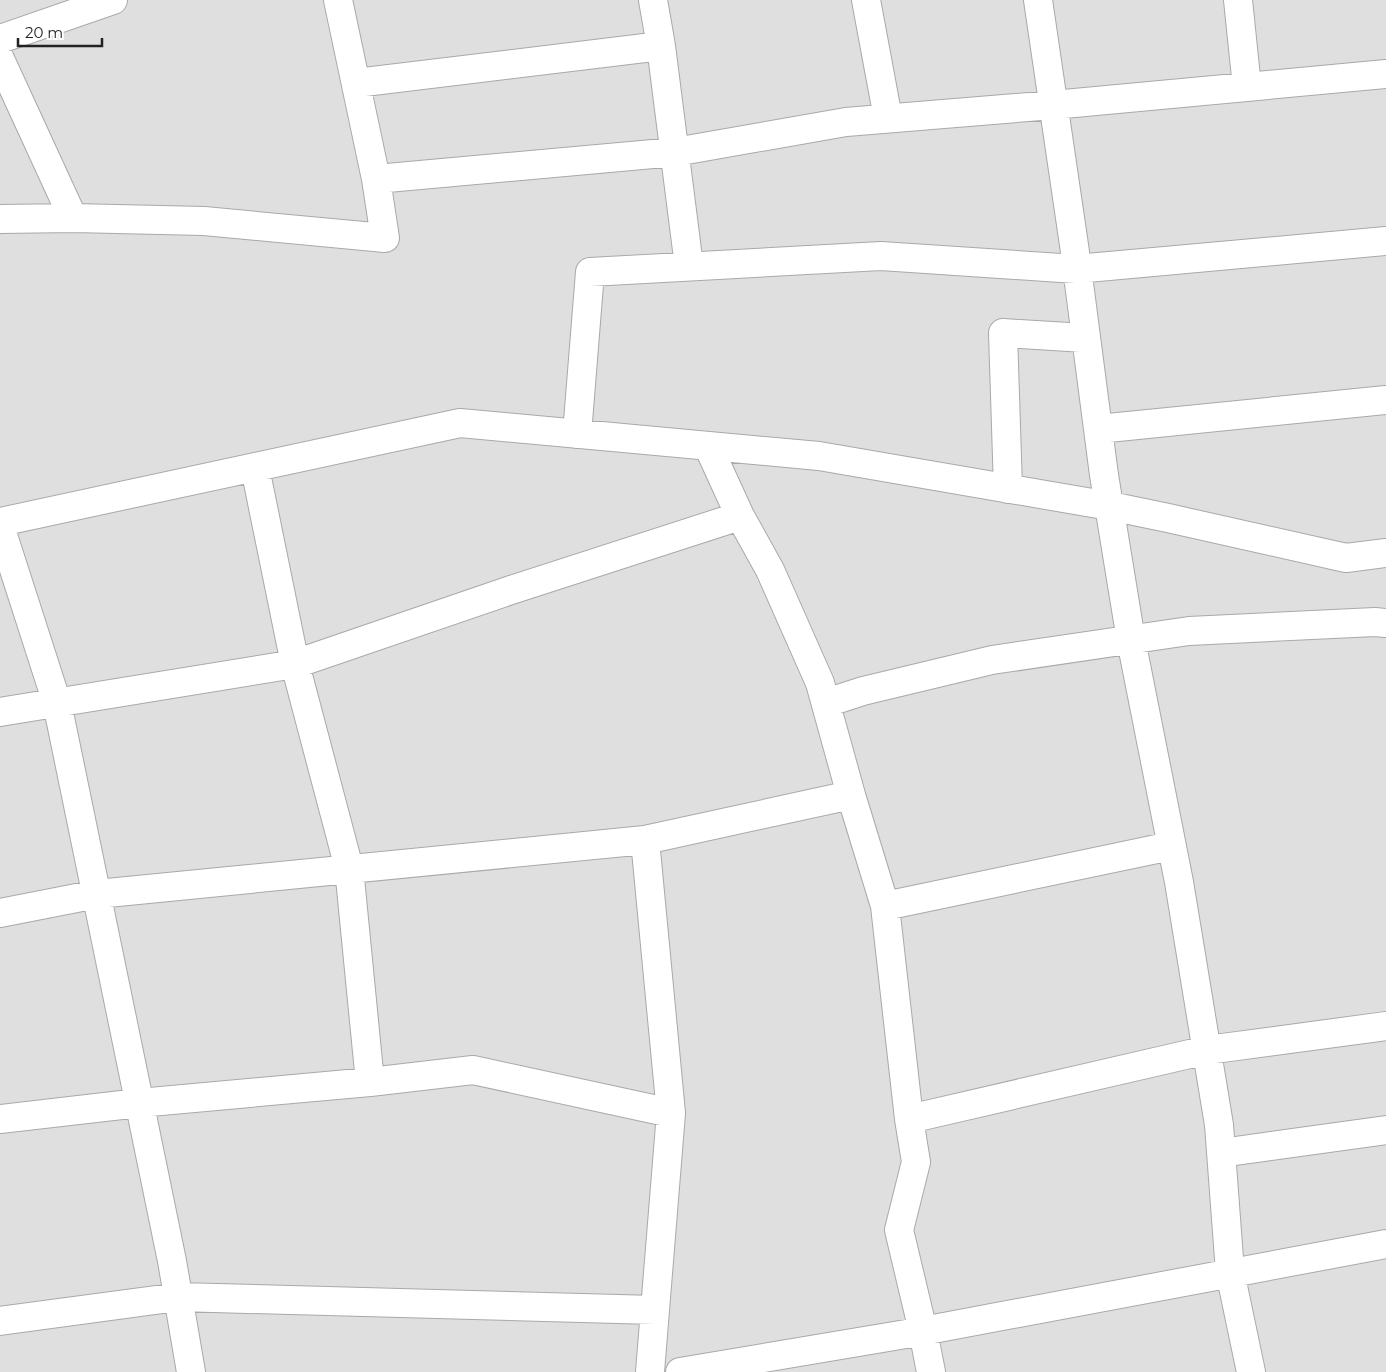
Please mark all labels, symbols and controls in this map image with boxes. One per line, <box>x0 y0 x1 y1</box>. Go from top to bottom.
scale bar <box>18 15 101 47</box>
text: 20 m <box>25 23 63 42</box>

